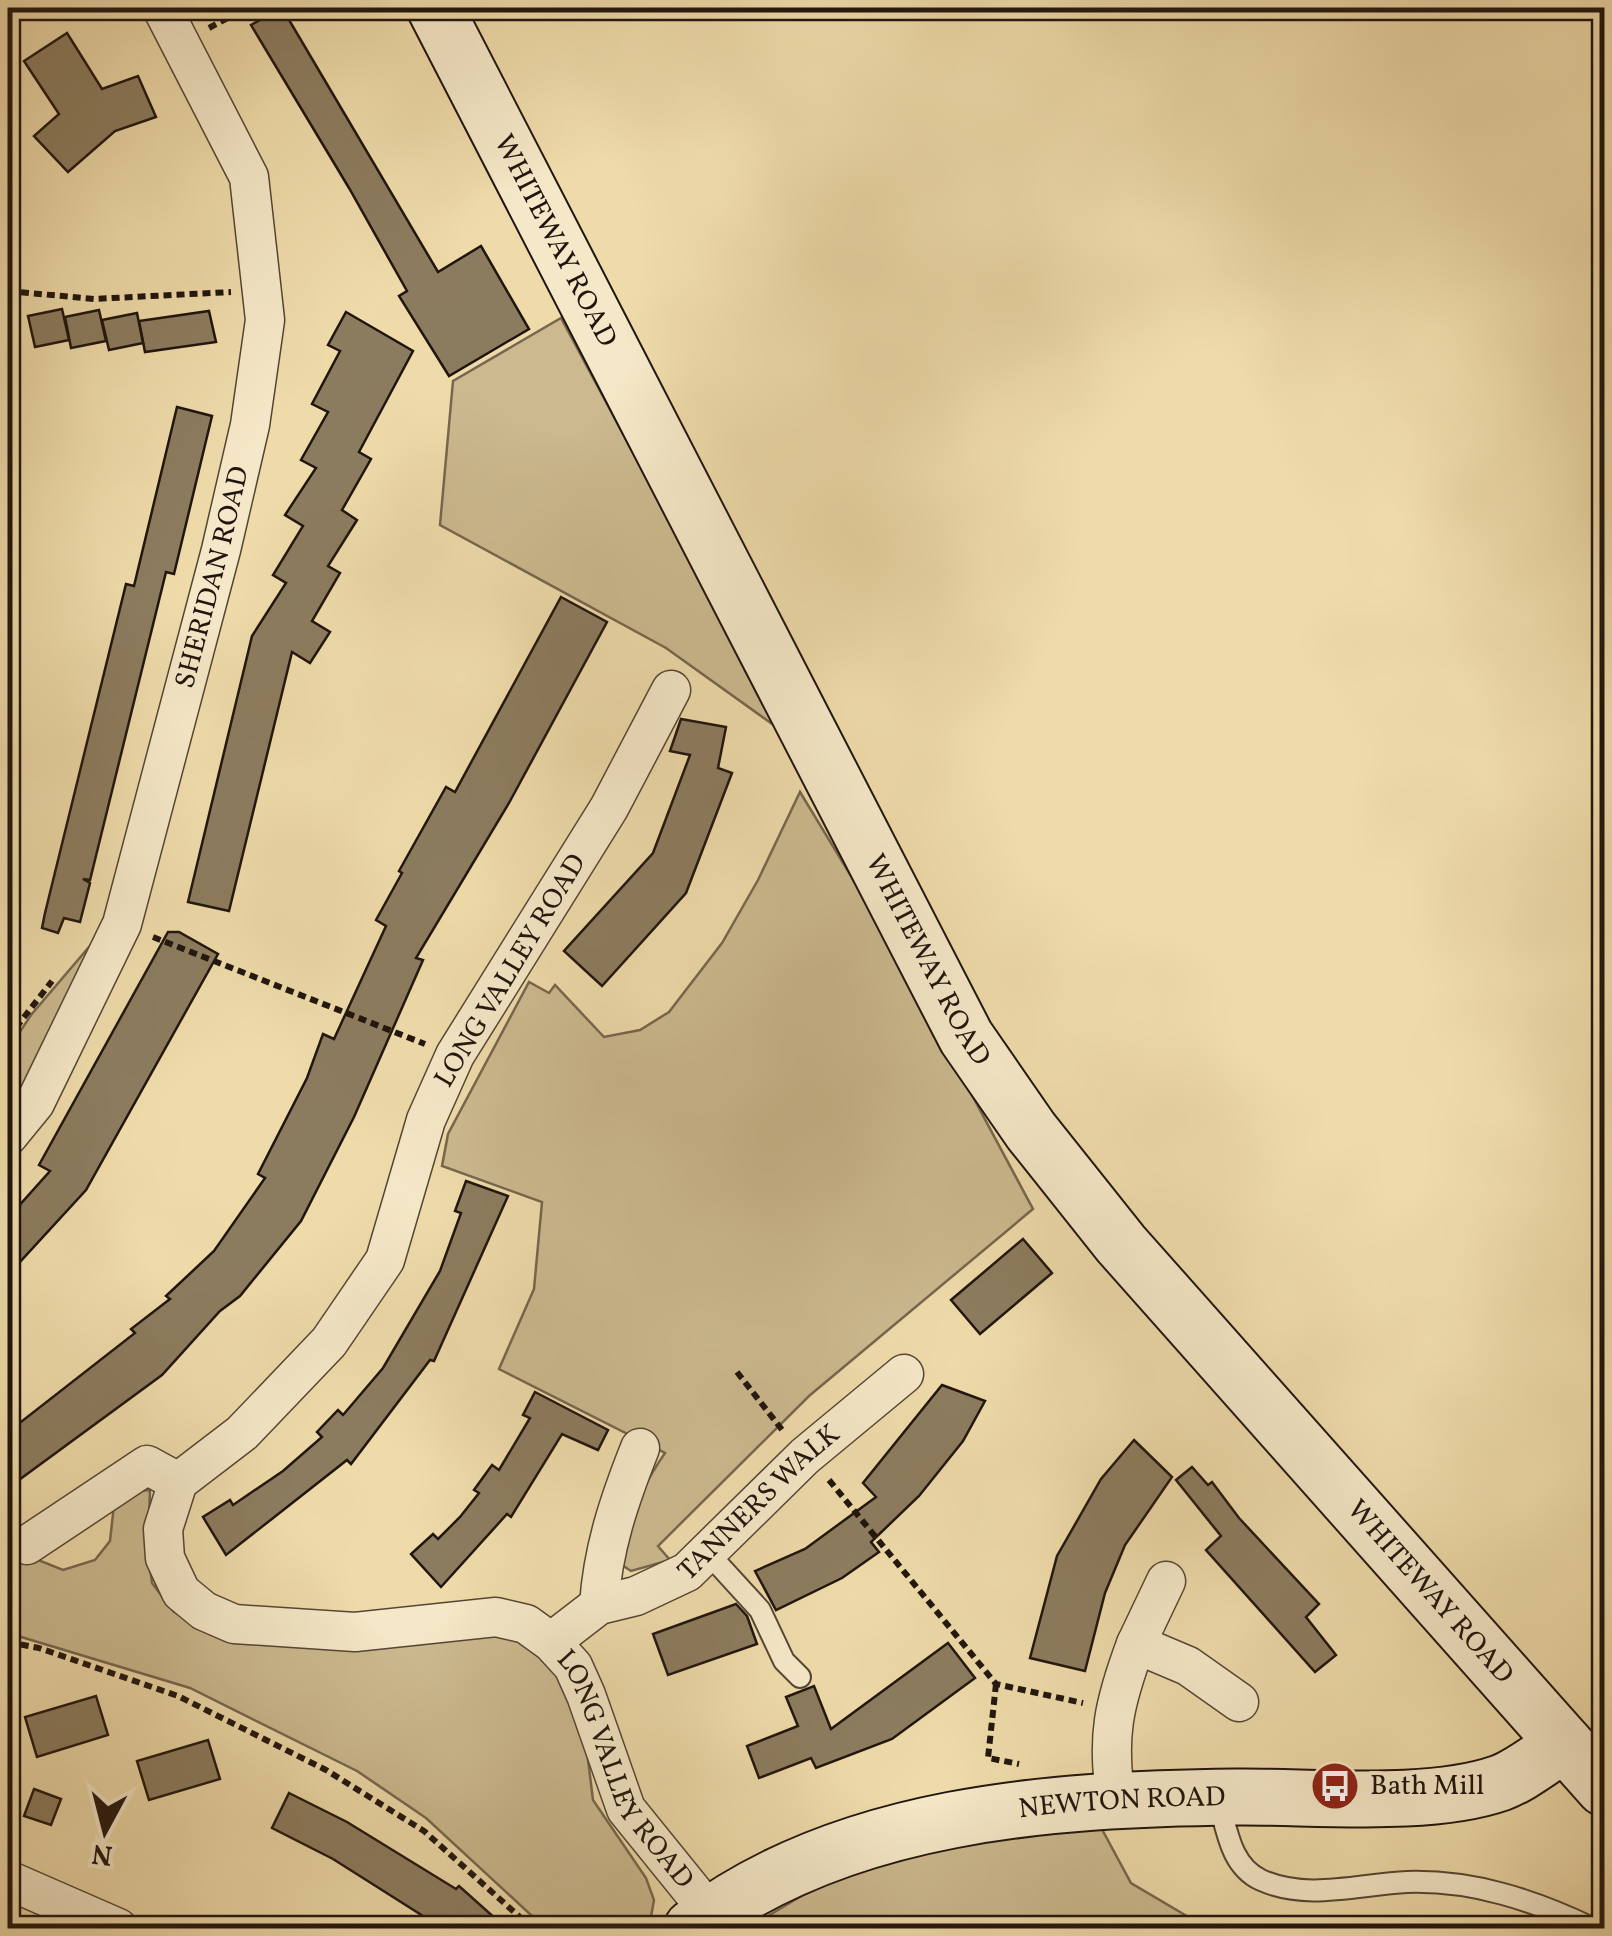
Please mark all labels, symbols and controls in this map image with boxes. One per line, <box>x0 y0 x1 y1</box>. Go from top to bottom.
street label: WHITEWAY ROAD <box>484 128 626 354</box>
street label: SHERIDAN ROAD <box>166 462 259 693</box>
street label: LONG VALLEY ROAD <box>426 847 596 1095</box>
street label: WHITEWAY ROAD <box>856 848 1000 1074</box>
street label: TANNERS WALK <box>669 1415 848 1590</box>
street label: WHITEWAY ROAD <box>1338 1491 1522 1693</box>
street label: LONG VALLEY ROAD <box>548 1641 703 1897</box>
bus stop icon: Bath Mill <box>1309 1760 1361 1812</box>
place label: Bath Mill <box>1370 1767 1484 1806</box>
street label: NEWTON ROAD <box>1016 1778 1226 1829</box>
north arrow <box>55 1781 155 1881</box>
text: N <box>90 1833 115 1874</box>

